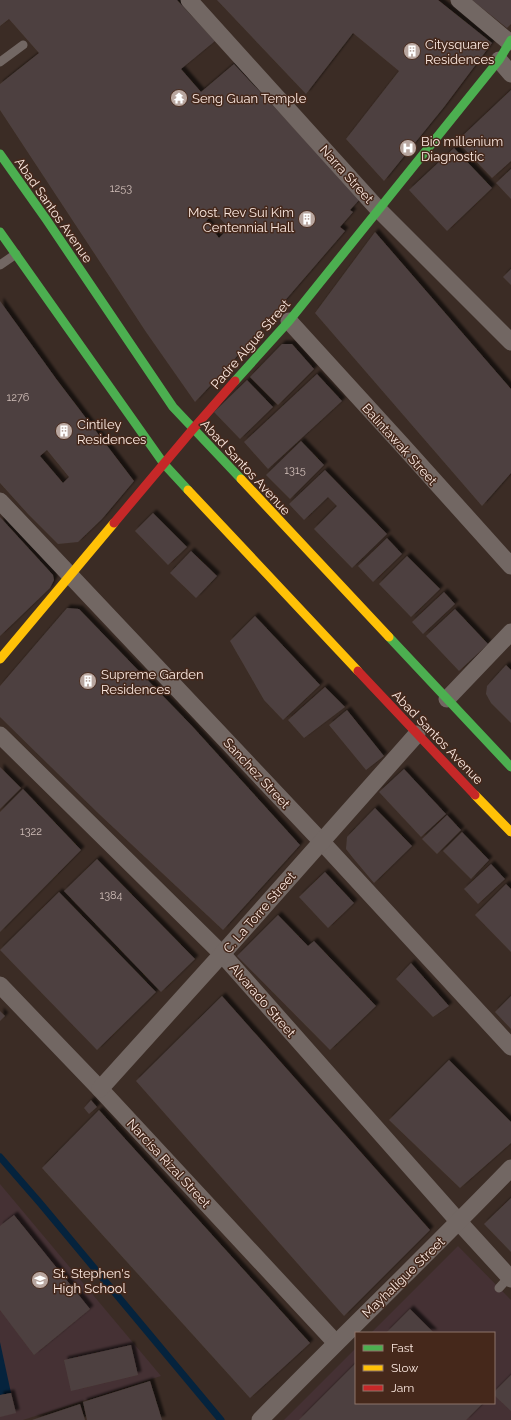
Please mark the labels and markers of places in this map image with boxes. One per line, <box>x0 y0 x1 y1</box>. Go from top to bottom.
place label: Citysquare Residences <box>425 37 494 67</box>
building icon: Citysquare Residences <box>402 41 422 61</box>
temple icon: Seng Guan Temple <box>169 88 189 108</box>
place label: Seng Guan Temple <box>192 91 307 106</box>
place label: Bio millenium Diagnostic <box>421 134 503 164</box>
hospital icon: Bio millenium Diagnostic <box>398 138 418 158</box>
place label: Most. Rev Sui Kim Centennial Hall <box>188 205 294 235</box>
building icon: Most. Rev Sui Kim Centennial Hall <box>297 209 317 229</box>
place label: Cintiley Residences <box>77 417 146 447</box>
building icon: Cintiley Residences <box>54 421 74 441</box>
place label: Supreme Garden Residences <box>101 667 204 697</box>
building icon: Supreme Garden Residences <box>78 671 98 691</box>
place label: St. Stephen's High School <box>53 1266 130 1296</box>
school or university icon: St. Stephen's High School <box>30 1270 50 1290</box>

